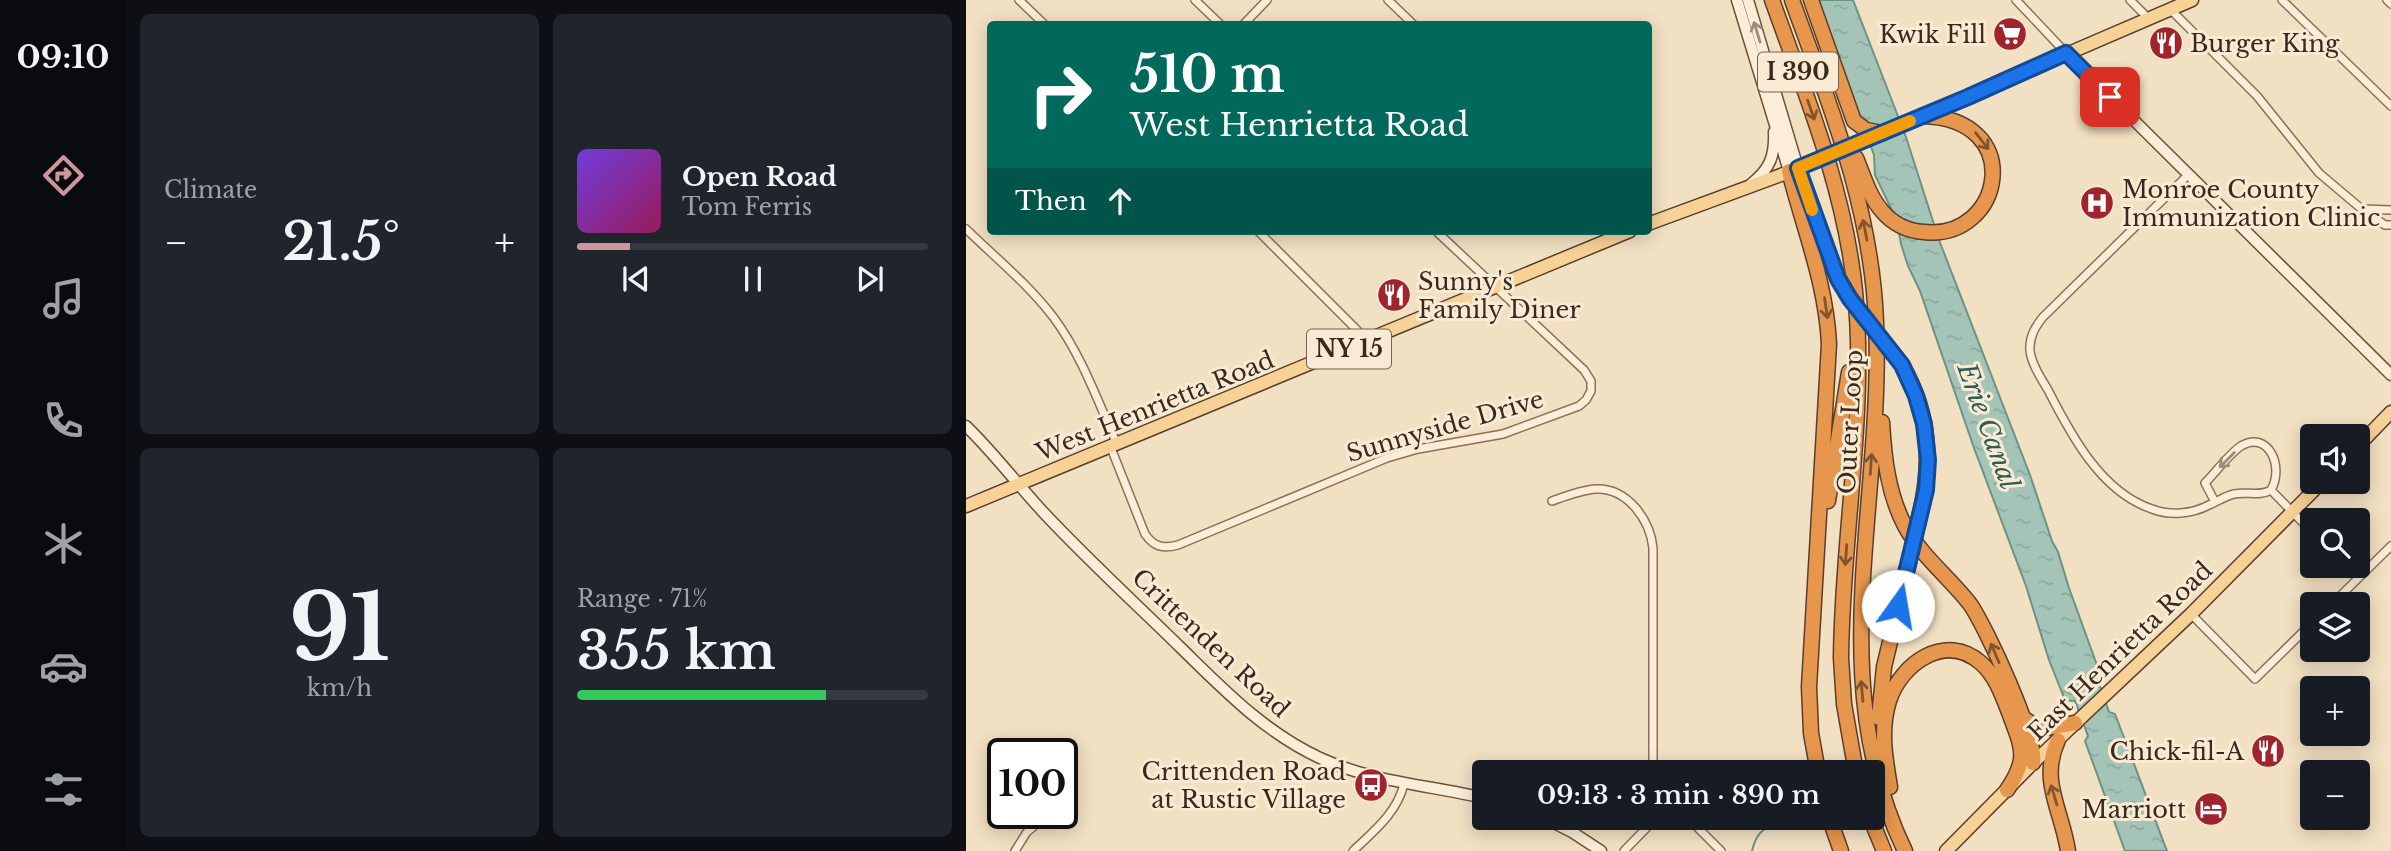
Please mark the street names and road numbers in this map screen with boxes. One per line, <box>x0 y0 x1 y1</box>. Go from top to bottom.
road number: I 390 <box>1758 53 1838 92</box>
road number: NY 15 <box>1307 330 1391 368</box>
street label: West Henrietta Road <box>1031 345 1278 467</box>
street label: Outer Loop <box>1832 349 1868 495</box>
street label: Sunnyside Drive <box>1343 384 1547 468</box>
street label: East Henrietta Road <box>2022 556 2218 746</box>
street label: Crittenden Road <box>1126 563 1296 723</box>

